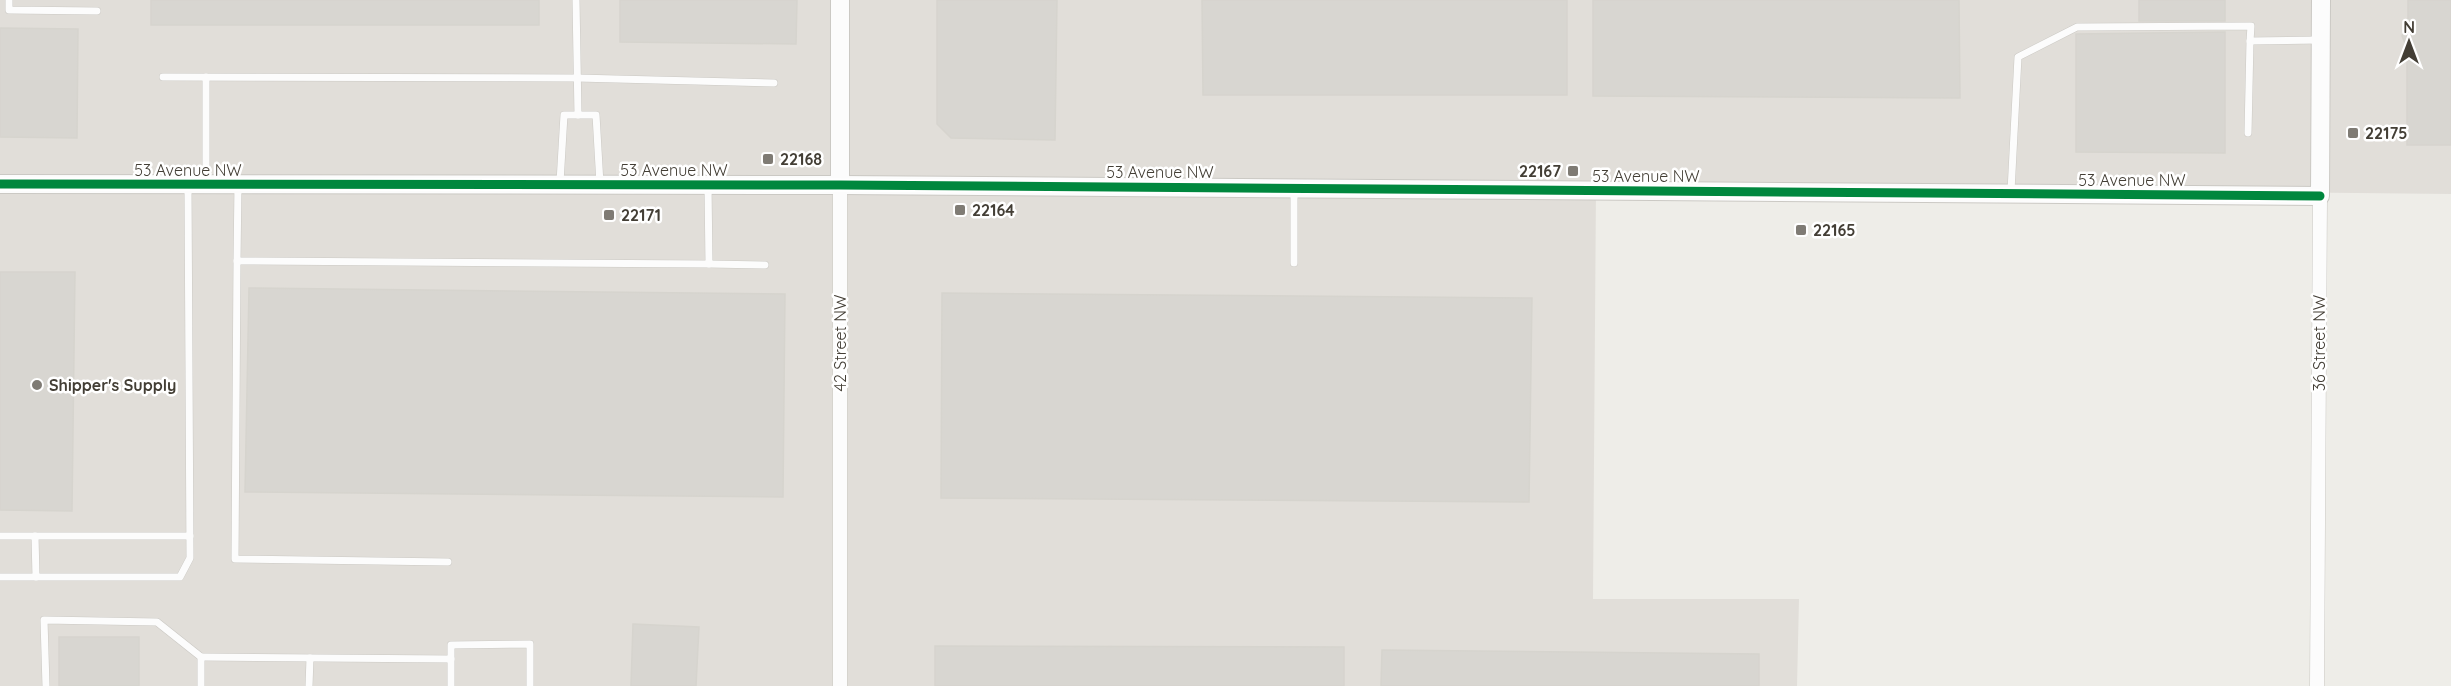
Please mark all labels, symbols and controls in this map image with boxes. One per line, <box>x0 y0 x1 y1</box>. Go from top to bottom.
north arrow <box>2379 12 2439 72</box>
text: N <box>2403 17 2415 37</box>
place label: 22175 <box>2365 123 2407 143</box>
marker: 22175 <box>2346 126 2360 140</box>
place label: 22168 <box>780 149 822 169</box>
marker: 22168 <box>761 152 775 166</box>
street label: 53 Avenue NW <box>134 160 242 180</box>
street label: 53 Avenue NW <box>620 160 728 180</box>
place label: 22167 <box>1519 161 1561 181</box>
street label: 53 Avenue NW <box>1106 162 1214 182</box>
marker: 22167 <box>1566 164 1580 178</box>
street label: 53 Avenue NW <box>1592 166 1700 186</box>
street label: 53 Avenue NW <box>2078 170 2186 190</box>
place label: 22164 <box>972 200 1015 220</box>
marker: 22164 <box>953 203 967 217</box>
place label: 22171 <box>621 205 661 225</box>
marker: 22171 <box>602 208 616 222</box>
place label: 22165 <box>1813 220 1856 240</box>
marker: 22165 <box>1794 223 1808 237</box>
street label: 42 Street NW <box>830 295 850 391</box>
street label: 36 Street NW <box>2309 295 2329 391</box>
place label: Shipper's Supply <box>49 375 176 395</box>
marker: Shipper's Supply <box>30 378 44 392</box>

